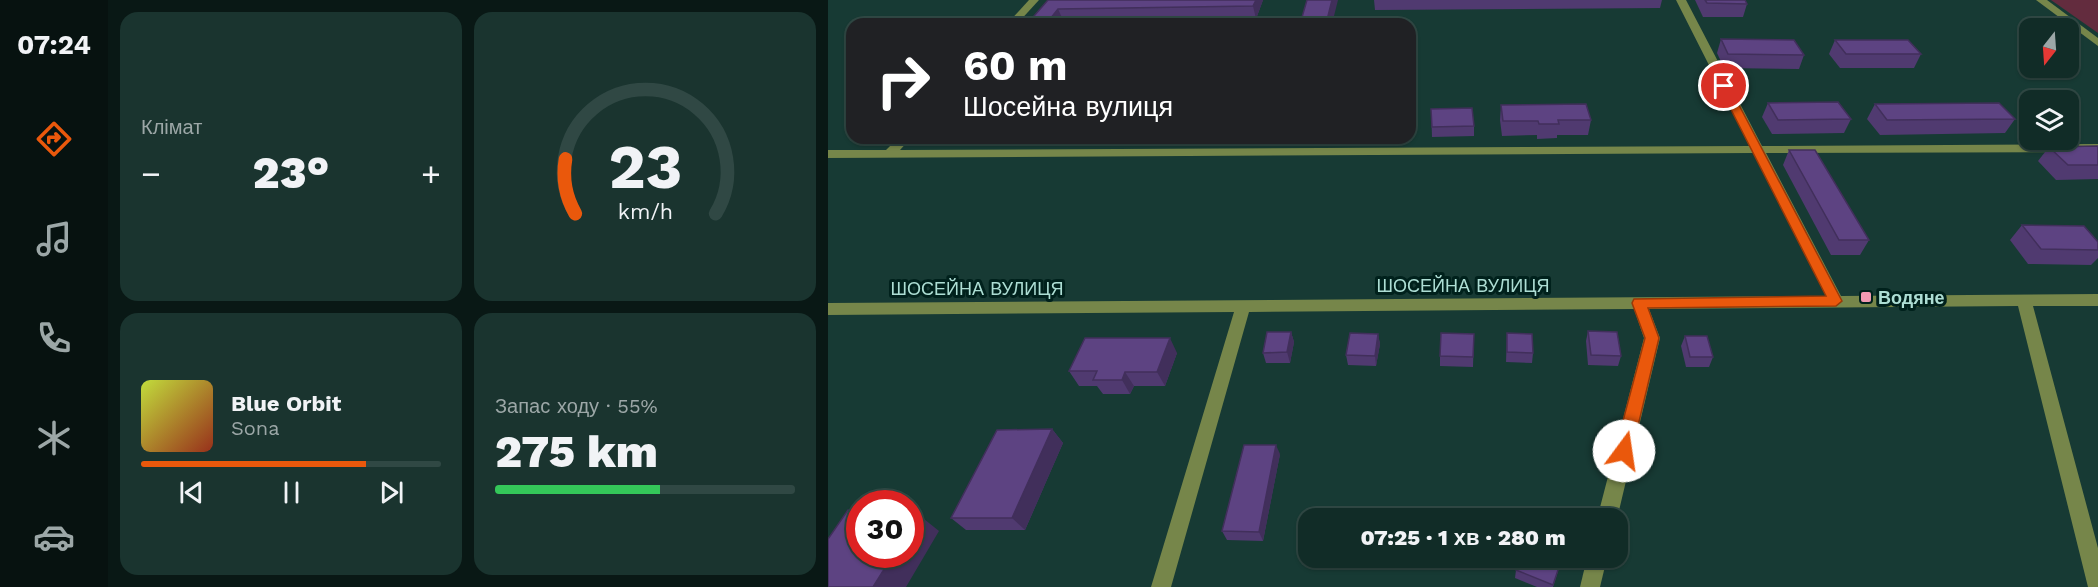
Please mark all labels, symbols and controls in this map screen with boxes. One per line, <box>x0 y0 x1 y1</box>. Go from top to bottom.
north arrow <box>2019 18 2079 78</box>
map controls <box>2019 18 2079 150</box>
text: 07:24 <box>17 29 91 61</box>
text: 60 m <box>963 41 1067 90</box>
icon: right <box>864 42 942 120</box>
pin <box>1698 60 1749 111</box>
icon: arrive <box>1707 69 1740 102</box>
button: layers <box>2019 90 2079 150</box>
text: Шосейна вулиця <box>963 91 1173 123</box>
text: Клімат <box>141 115 202 139</box>
icon: directions <box>33 118 75 160</box>
text: 23 <box>608 130 682 203</box>
text: 23° <box>253 146 329 199</box>
text: − <box>141 154 161 193</box>
text: + <box>421 154 441 193</box>
text: km/h <box>617 199 673 224</box>
icon: music <box>33 218 75 260</box>
street label: ШОСЕЙНА ВУЛИЦЯ <box>1377 275 1549 296</box>
street label: ШОСЕЙНА ВУЛИЦЯ <box>891 278 1063 299</box>
place label: Водяне <box>1878 287 1945 308</box>
marker: Водяне <box>1859 290 1873 304</box>
icon: phone <box>33 317 75 359</box>
text: Blue Orbit <box>231 391 341 416</box>
text: Запас ходу · 55% <box>495 394 658 418</box>
text: Sona <box>231 416 280 440</box>
icon: climate <box>33 417 75 459</box>
position arrow <box>1592 419 1656 483</box>
text: 275 km <box>495 425 658 478</box>
icon: previous <box>175 476 208 509</box>
icon: pause <box>275 476 308 509</box>
icon: next <box>375 476 408 509</box>
speed limit sign: 30 <box>846 490 924 568</box>
icon: car <box>33 516 75 558</box>
text: 07:25 · 1 хв · 280 m <box>1360 525 1566 550</box>

